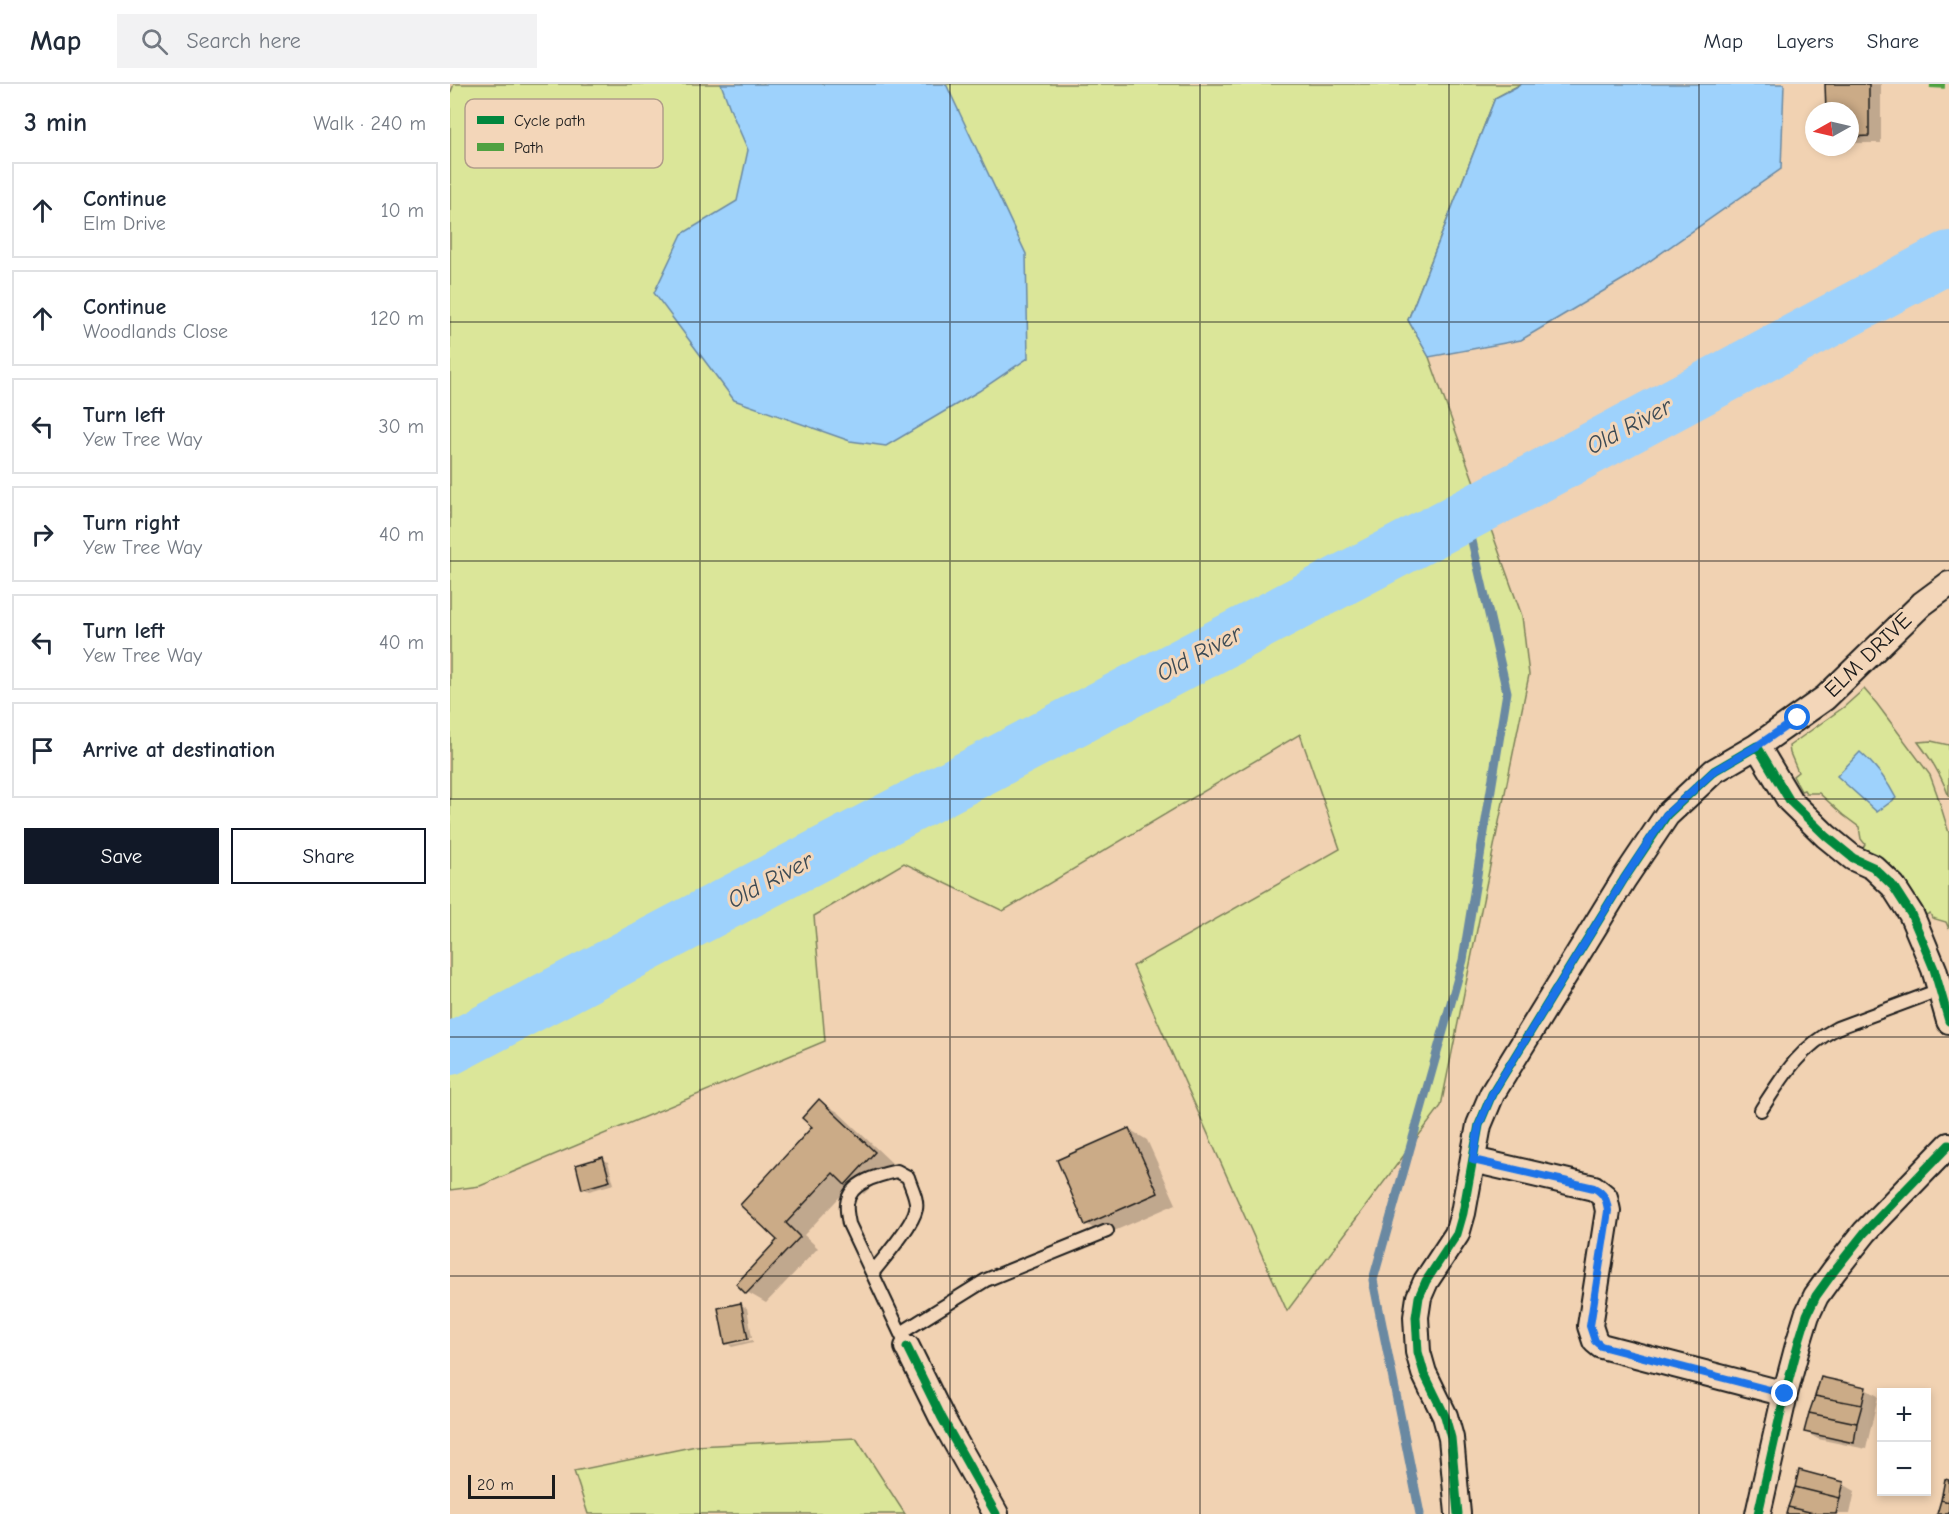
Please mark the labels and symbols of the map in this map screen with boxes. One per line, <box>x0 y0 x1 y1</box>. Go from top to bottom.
legend <box>465 99 663 168</box>
north arrow <box>1805 102 1859 156</box>
text: Cycle path <box>514 112 585 130</box>
text: Path <box>514 139 544 157</box>
water label: Old River <box>1582 391 1678 460</box>
street label: ELM DRIVE <box>1819 607 1917 703</box>
water label: Old River <box>1152 618 1248 687</box>
route start <box>1784 704 1810 730</box>
water label: Old River <box>723 845 819 914</box>
route end <box>1771 1380 1797 1406</box>
scale bar <box>468 1472 555 1500</box>

